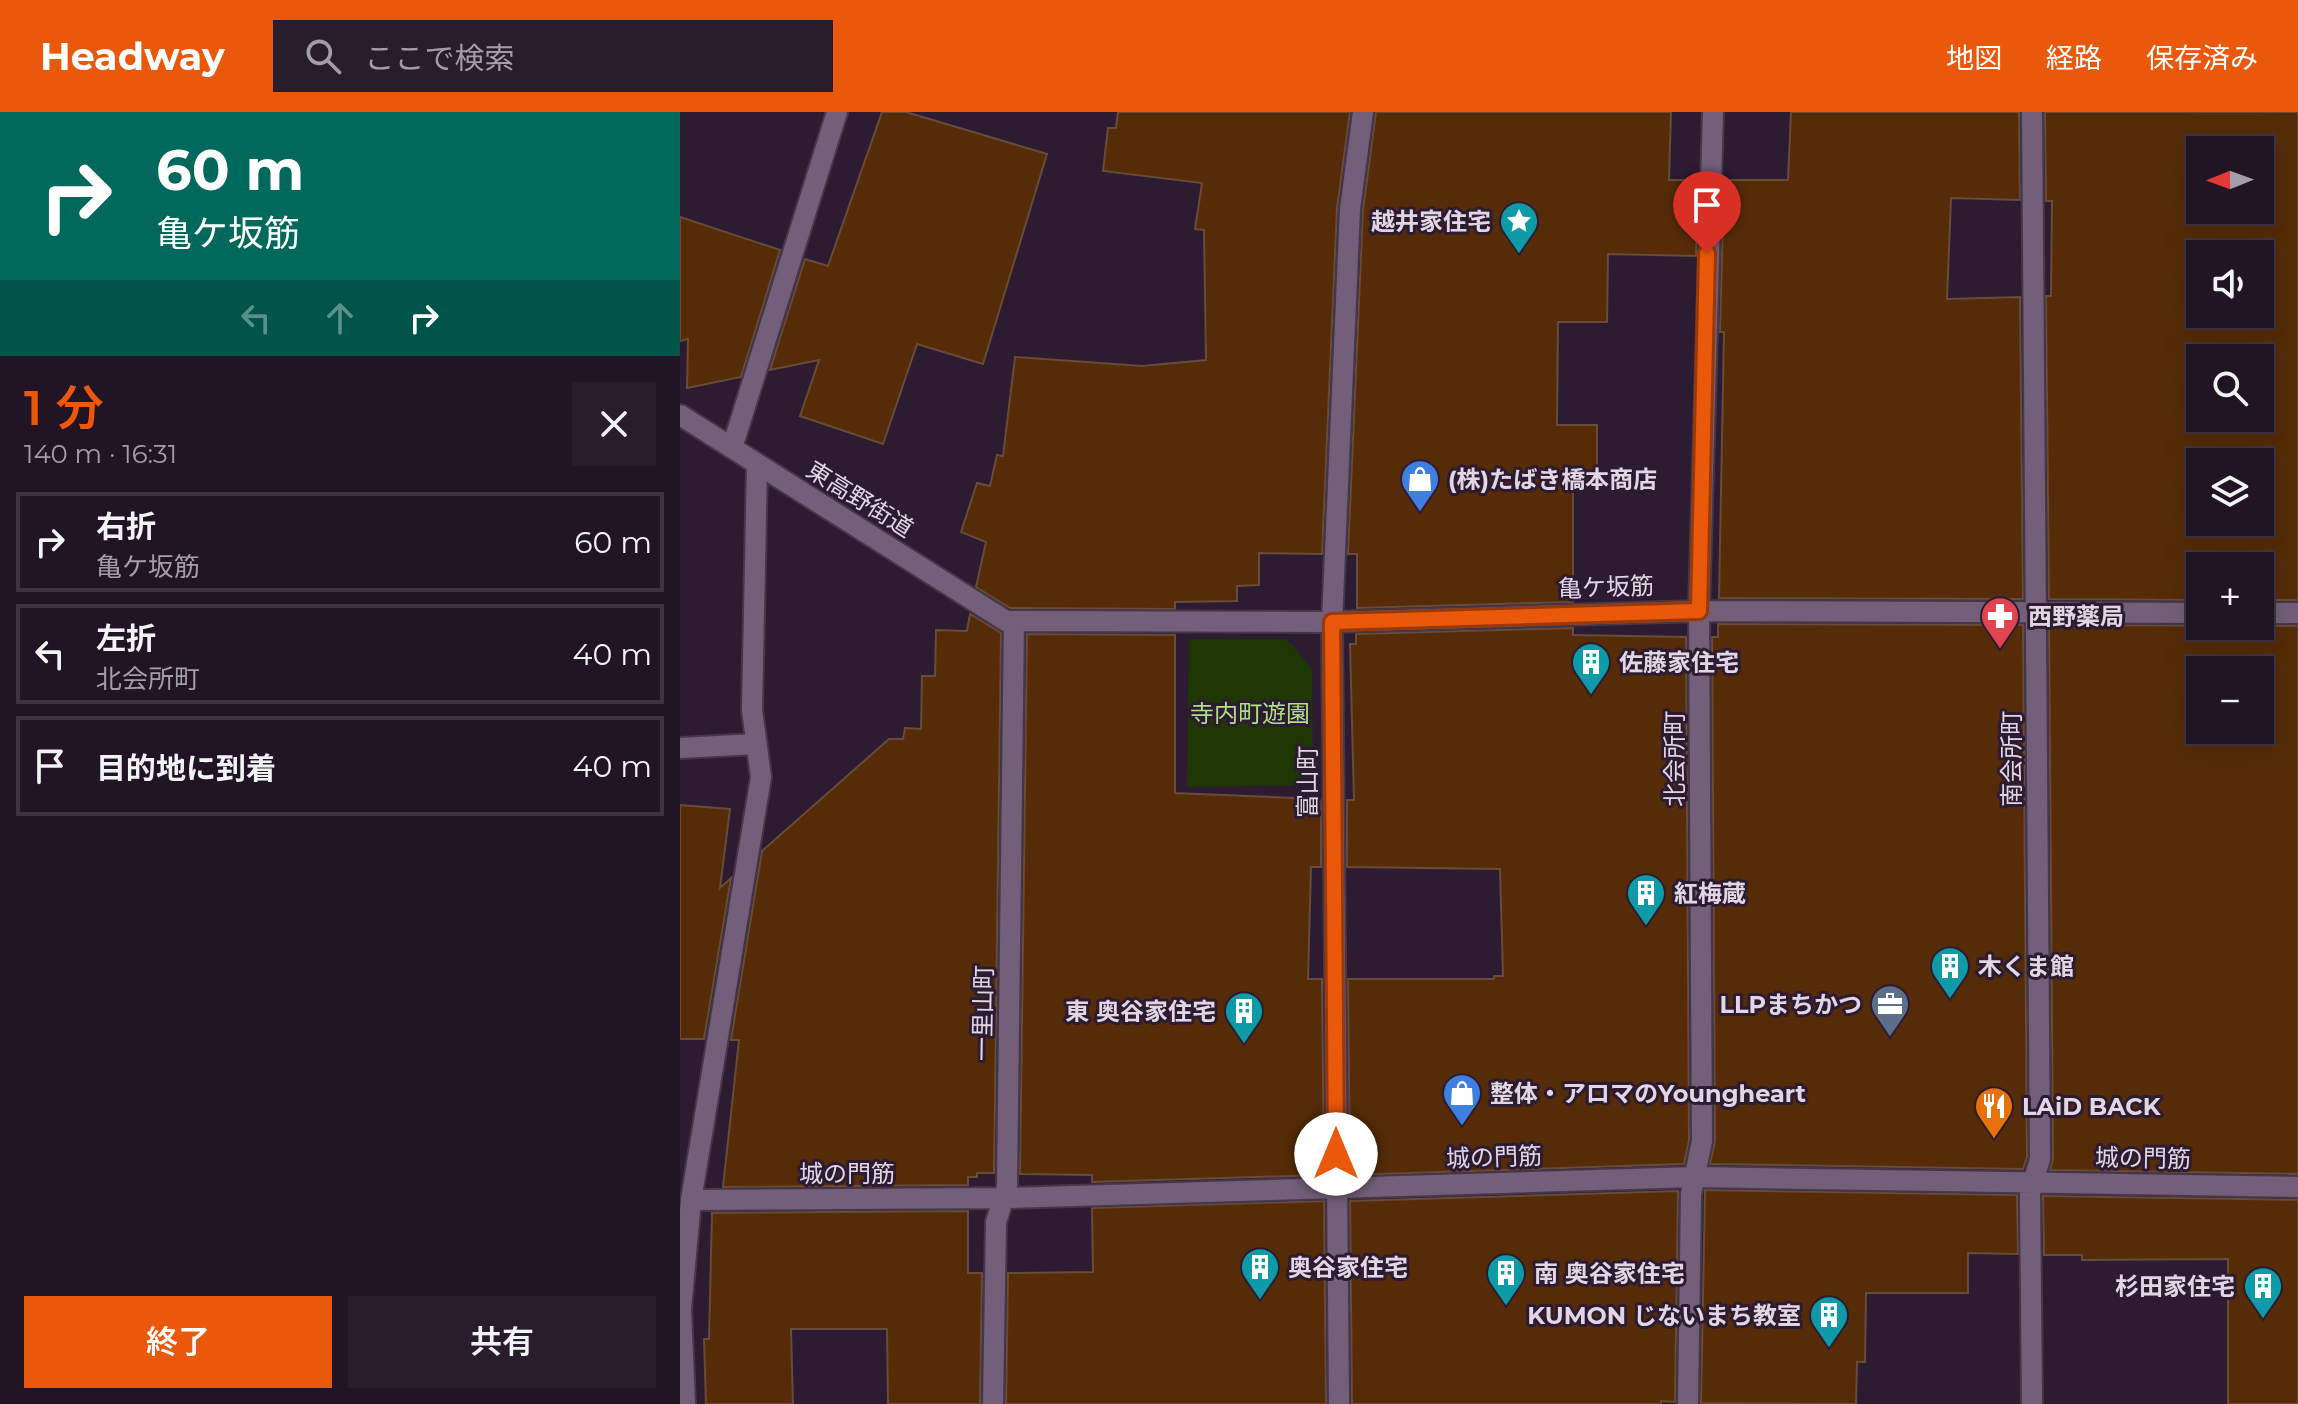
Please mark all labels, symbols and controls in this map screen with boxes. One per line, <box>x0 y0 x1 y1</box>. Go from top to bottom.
search box <box>273 20 833 92</box>
text: Headway <box>40 33 225 80</box>
icon: search <box>301 34 345 78</box>
text: ここで検索 <box>365 40 515 77</box>
text: 地図 <box>1946 41 2002 75</box>
text: 経路 <box>2046 41 2102 75</box>
text: 保存済み <box>2146 41 2258 75</box>
text: 60 m <box>156 136 304 204</box>
north arrow <box>2186 136 2274 224</box>
map controls <box>2186 136 2274 744</box>
icon: right <box>24 144 128 248</box>
pin <box>1673 171 1741 253</box>
icon: arrive <box>1685 183 1729 227</box>
place icon: 越井家住宅 <box>1498 200 1540 255</box>
place label: 越井家住宅 <box>1371 207 1491 236</box>
text: 亀ケ坂筋 <box>156 211 300 255</box>
button: sound <box>2186 240 2274 328</box>
icon: left <box>234 296 278 340</box>
icon: ahead <box>318 296 362 340</box>
icon: right <box>402 296 446 340</box>
button: search <box>2186 344 2274 432</box>
text: 1 分 <box>24 379 104 437</box>
button: close <box>572 382 656 466</box>
text: 140 m · 16:31 <box>24 438 177 470</box>
button: layers <box>2186 448 2274 536</box>
street label: 東高野街道 <box>801 455 919 543</box>
shop icon: (株)たばき橋本商店 <box>1399 458 1441 513</box>
place label: (株)たばき橋本商店 <box>1448 465 1657 494</box>
text: 右折 <box>96 508 156 545</box>
icon: right <box>28 520 72 564</box>
text: 60 m <box>574 524 652 561</box>
text: 亀ケ坂筋 <box>96 551 200 583</box>
button: + <box>2186 552 2274 640</box>
street label: 亀ケ坂筋 <box>1558 571 1654 603</box>
pharmacy icon: 西野薬局 <box>1979 595 2021 650</box>
place label: 西野薬局 <box>2028 602 2124 631</box>
text: 左折 <box>96 620 156 657</box>
icon: left <box>28 632 72 676</box>
text: 40 m <box>573 636 652 673</box>
building icon: 佐藤家住宅 <box>1570 641 1612 696</box>
place label: 佐藤家住宅 <box>1619 648 1739 677</box>
button: − <box>2186 656 2274 744</box>
text: 北会所町 <box>96 663 200 695</box>
park label: 寺内町遊園 <box>1190 699 1310 728</box>
street label: 北会所町 <box>1660 711 1689 807</box>
street label: 南会所町 <box>1997 711 2026 807</box>
icon: arrive <box>28 744 72 788</box>
street label: 富山町 <box>1293 746 1322 818</box>
text: 40 m <box>573 748 652 785</box>
text: 目的地に到着 <box>96 750 276 787</box>
building icon: 紅梅蔵 <box>1625 872 1667 927</box>
place label: 紅梅蔵 <box>1674 879 1746 908</box>
building icon: 木くま館 <box>1929 945 1971 1000</box>
place label: 木くま館 <box>1978 952 2074 981</box>
street label: 一里山町 <box>968 965 998 1061</box>
office icon: LLPまちかつ <box>1869 983 1911 1038</box>
building icon: 東 奥谷家住宅 <box>1223 990 1265 1045</box>
place label: LLPまちかつ <box>1719 990 1862 1019</box>
place label: 東 奥谷家住宅 <box>1065 997 1216 1026</box>
shop icon: 整体・アロマのYoungheart <box>1441 1072 1483 1127</box>
place label: 整体・アロマのYoungheart <box>1490 1079 1806 1108</box>
restaurant icon: LAiD BACK <box>1973 1085 2015 1140</box>
place label: LAiD BACK <box>2022 1092 2162 1121</box>
position arrow <box>1294 1112 1378 1196</box>
street label: 城の門筋 <box>1446 1141 1542 1173</box>
street label: 城の門筋 <box>2095 1143 2191 1173</box>
street label: 城の門筋 <box>799 1159 895 1188</box>
building icon: 奥谷家住宅 <box>1239 1246 1281 1301</box>
building icon: 南 奥谷家住宅 <box>1485 1252 1527 1307</box>
place label: 奥谷家住宅 <box>1288 1253 1408 1282</box>
place label: 南 奥谷家住宅 <box>1534 1259 1685 1288</box>
building icon: 杉田家住宅 <box>2242 1265 2284 1320</box>
place label: 杉田家住宅 <box>2115 1272 2235 1301</box>
building icon: KUMON じないまち教室 <box>1808 1294 1850 1349</box>
button: 終了 <box>24 1296 332 1388</box>
button: 共有 <box>348 1296 656 1388</box>
place label: KUMON じないまち教室 <box>1527 1301 1801 1330</box>

